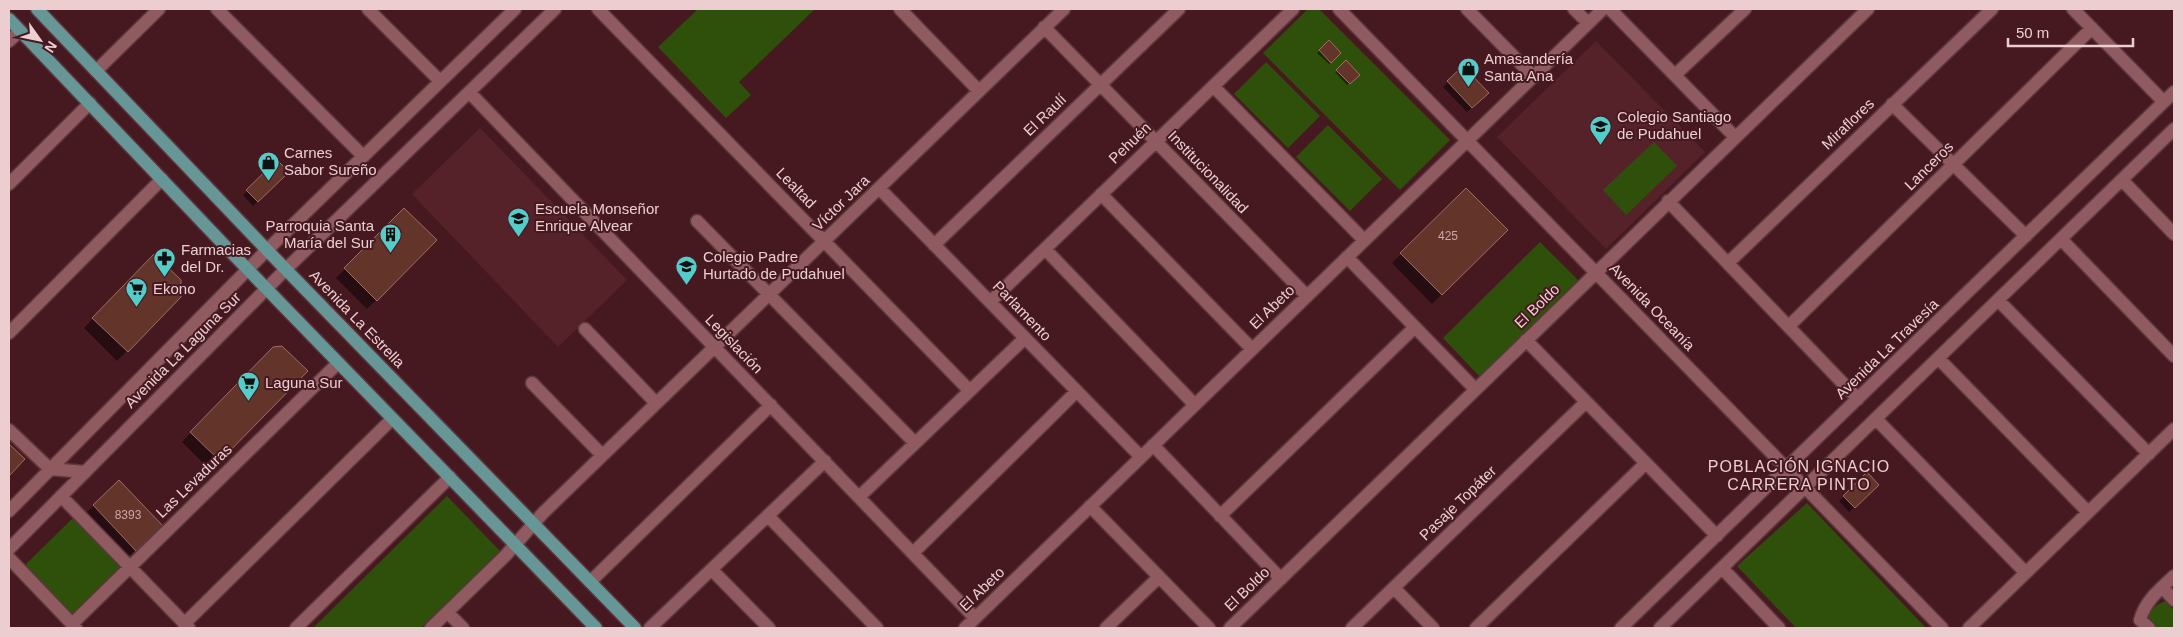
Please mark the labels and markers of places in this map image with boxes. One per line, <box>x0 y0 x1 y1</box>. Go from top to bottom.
place label: Amasandería Santa Ana <box>1484 50 1574 84</box>
shop icon: Amasandería Santa Ana <box>1456 56 1480 87</box>
place label: Colegio Santiago de Pudahuel <box>1617 108 1731 142</box>
school or university icon: Colegio Santiago de Pudahuel <box>1589 114 1613 145</box>
place label: Carnes Sabor Sureño <box>284 144 377 178</box>
shop icon: Carnes Sabor Sureño <box>256 150 280 181</box>
place label: Escuela Monseñor Enrique Alvear <box>535 200 659 234</box>
school or university icon: Escuela Monseñor Enrique Alvear <box>507 206 531 237</box>
place label: Parroquia Santa María del Sur <box>266 217 375 251</box>
building icon: Parroquia Santa María del Sur <box>378 223 402 254</box>
place label: Farmacias del Dr. <box>181 241 251 275</box>
pharmacy icon: Farmacias del Dr. <box>153 247 177 278</box>
place label: Colegio Padre Hurtado de Pudahuel <box>703 248 845 282</box>
school or university icon: Colegio Padre Hurtado de Pudahuel <box>675 254 699 285</box>
supermarket icon: Ekono <box>125 277 149 308</box>
place label: Ekono <box>153 280 196 297</box>
supermarket icon: Laguna Sur <box>237 371 261 402</box>
place label: Laguna Sur <box>265 374 343 391</box>

